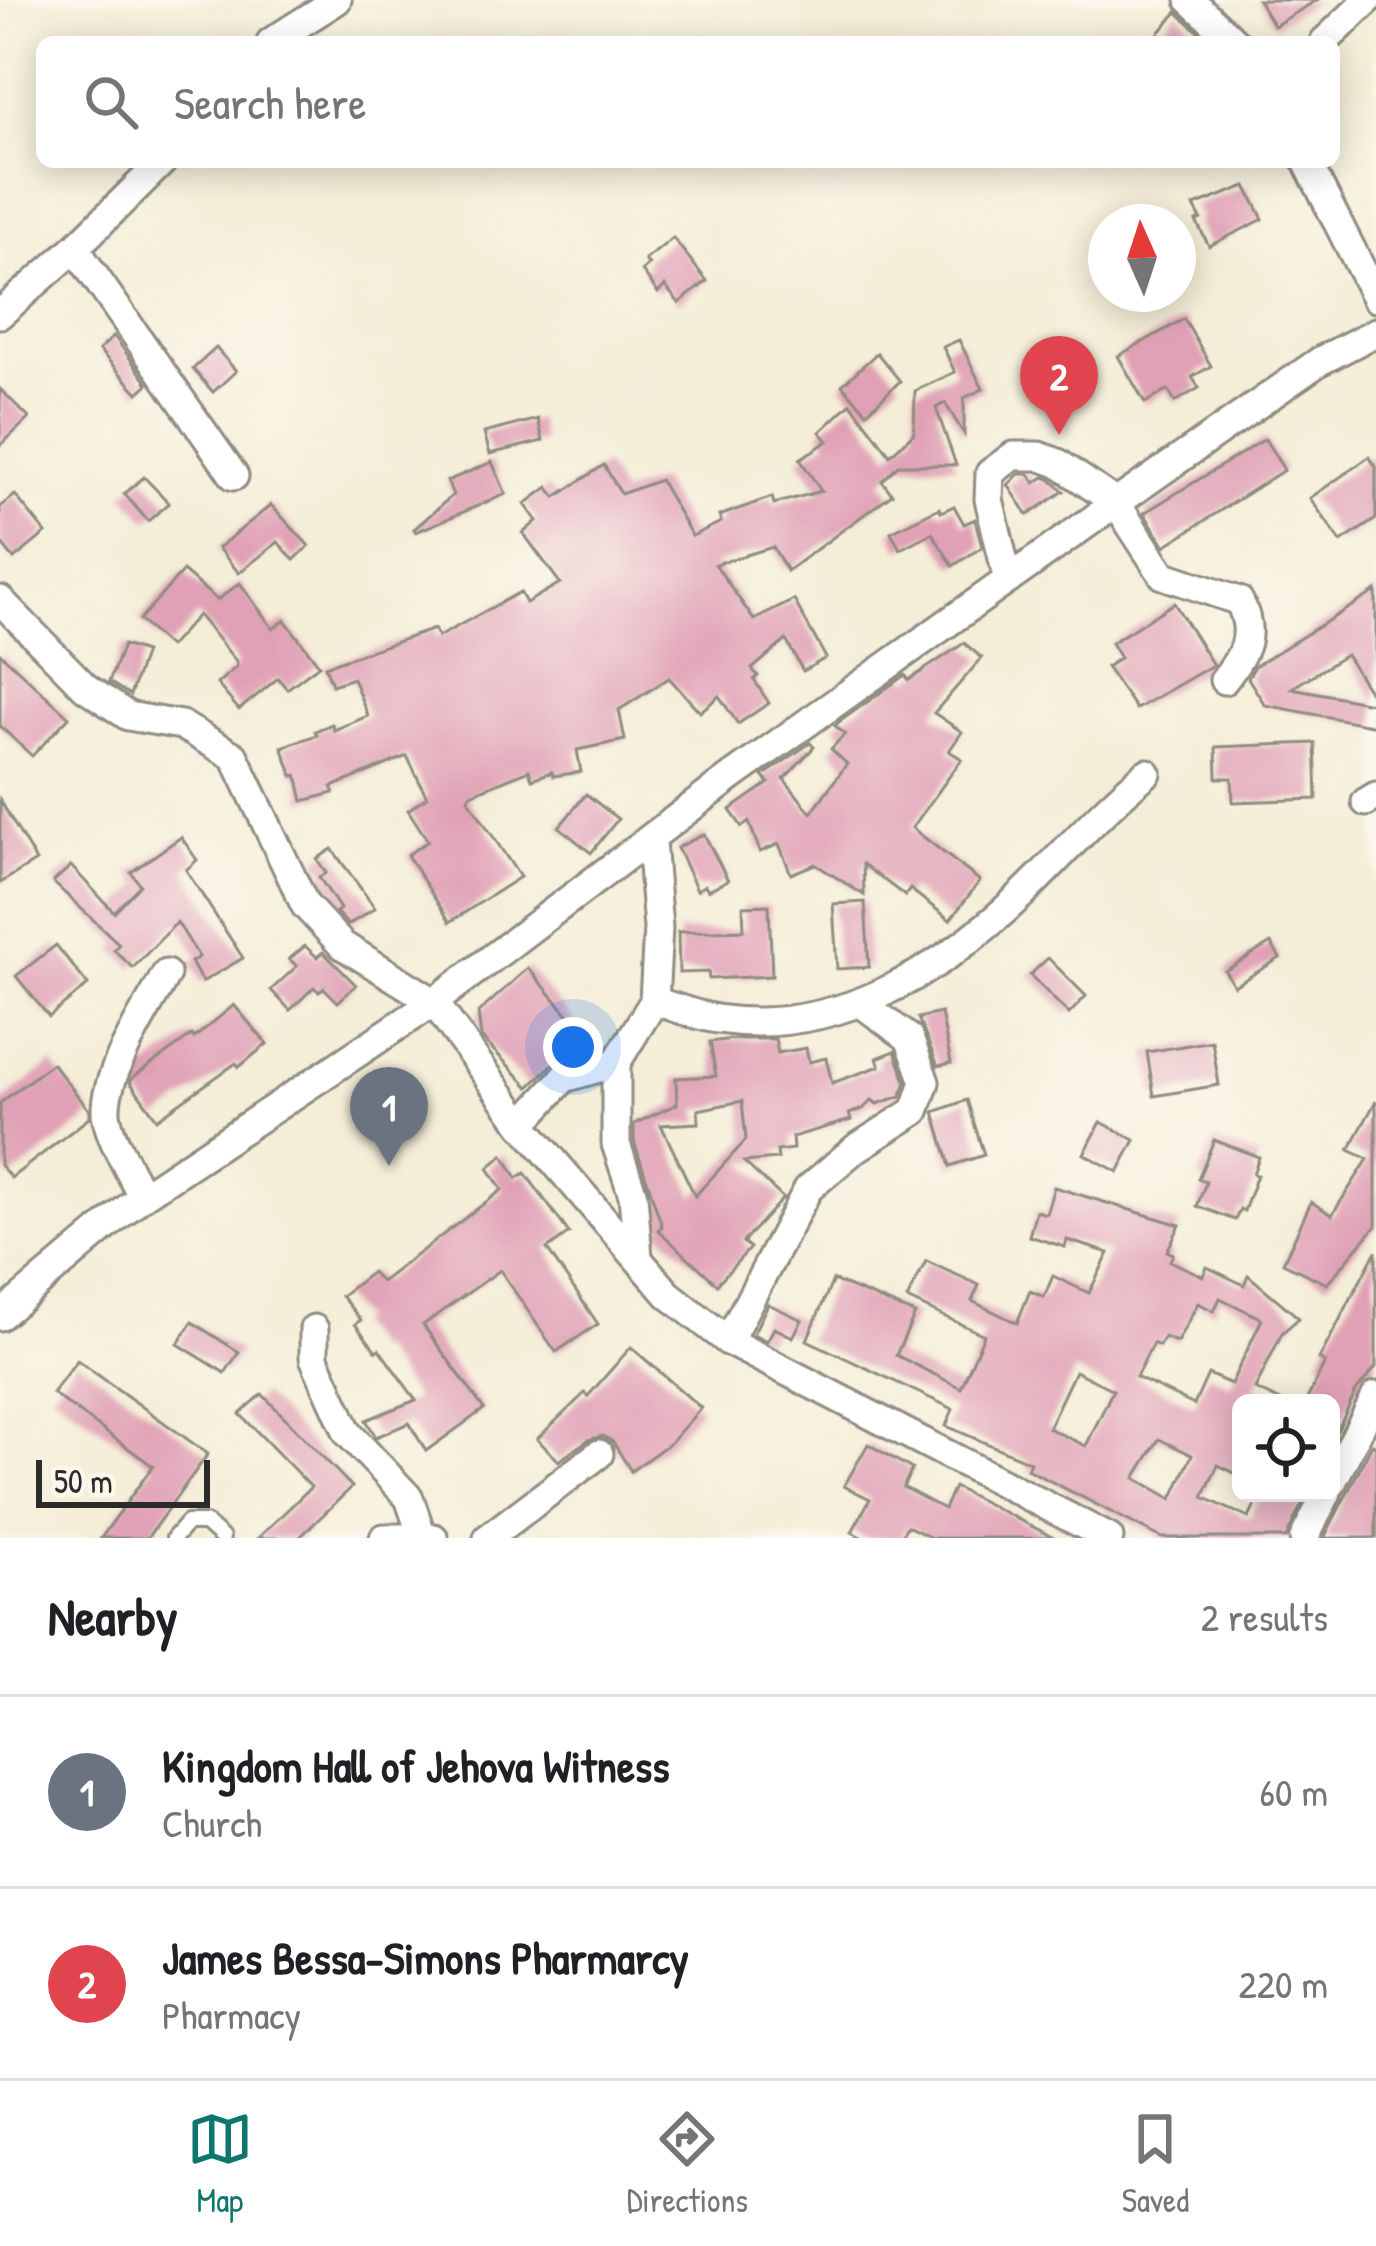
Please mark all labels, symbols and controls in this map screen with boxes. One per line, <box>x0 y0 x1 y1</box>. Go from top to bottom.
search box <box>36 36 1340 168</box>
icon: search <box>78 69 144 135</box>
text: Search here <box>174 72 366 133</box>
north arrow <box>1088 204 1196 312</box>
pin: 2 <box>1020 336 1098 435</box>
your location <box>543 1017 603 1077</box>
pin: 1 <box>350 1067 428 1166</box>
map controls <box>1232 1394 1340 1502</box>
button: locate <box>1232 1394 1340 1502</box>
scale bar <box>36 1454 210 1507</box>
text: 50 m <box>54 1459 113 1503</box>
text: Nearby <box>48 1582 178 1651</box>
text: 2 results <box>1201 1590 1328 1643</box>
text: Kingdom Hall of Jehova Witness <box>162 1735 669 1796</box>
text: 1 <box>80 1765 94 1818</box>
text: 60 m <box>1259 1765 1328 1818</box>
text: Church <box>162 1796 262 1849</box>
text: James Bessa-Simons Pharmarcy <box>162 1927 689 1988</box>
text: 2 <box>78 1957 96 2010</box>
text: 220 m <box>1239 1957 1328 2010</box>
text: Pharmacy <box>162 1988 301 2041</box>
tab: Map <box>187 2106 253 2222</box>
tab: Directions <box>627 2106 748 2222</box>
tab: Saved <box>1122 2106 1189 2222</box>

